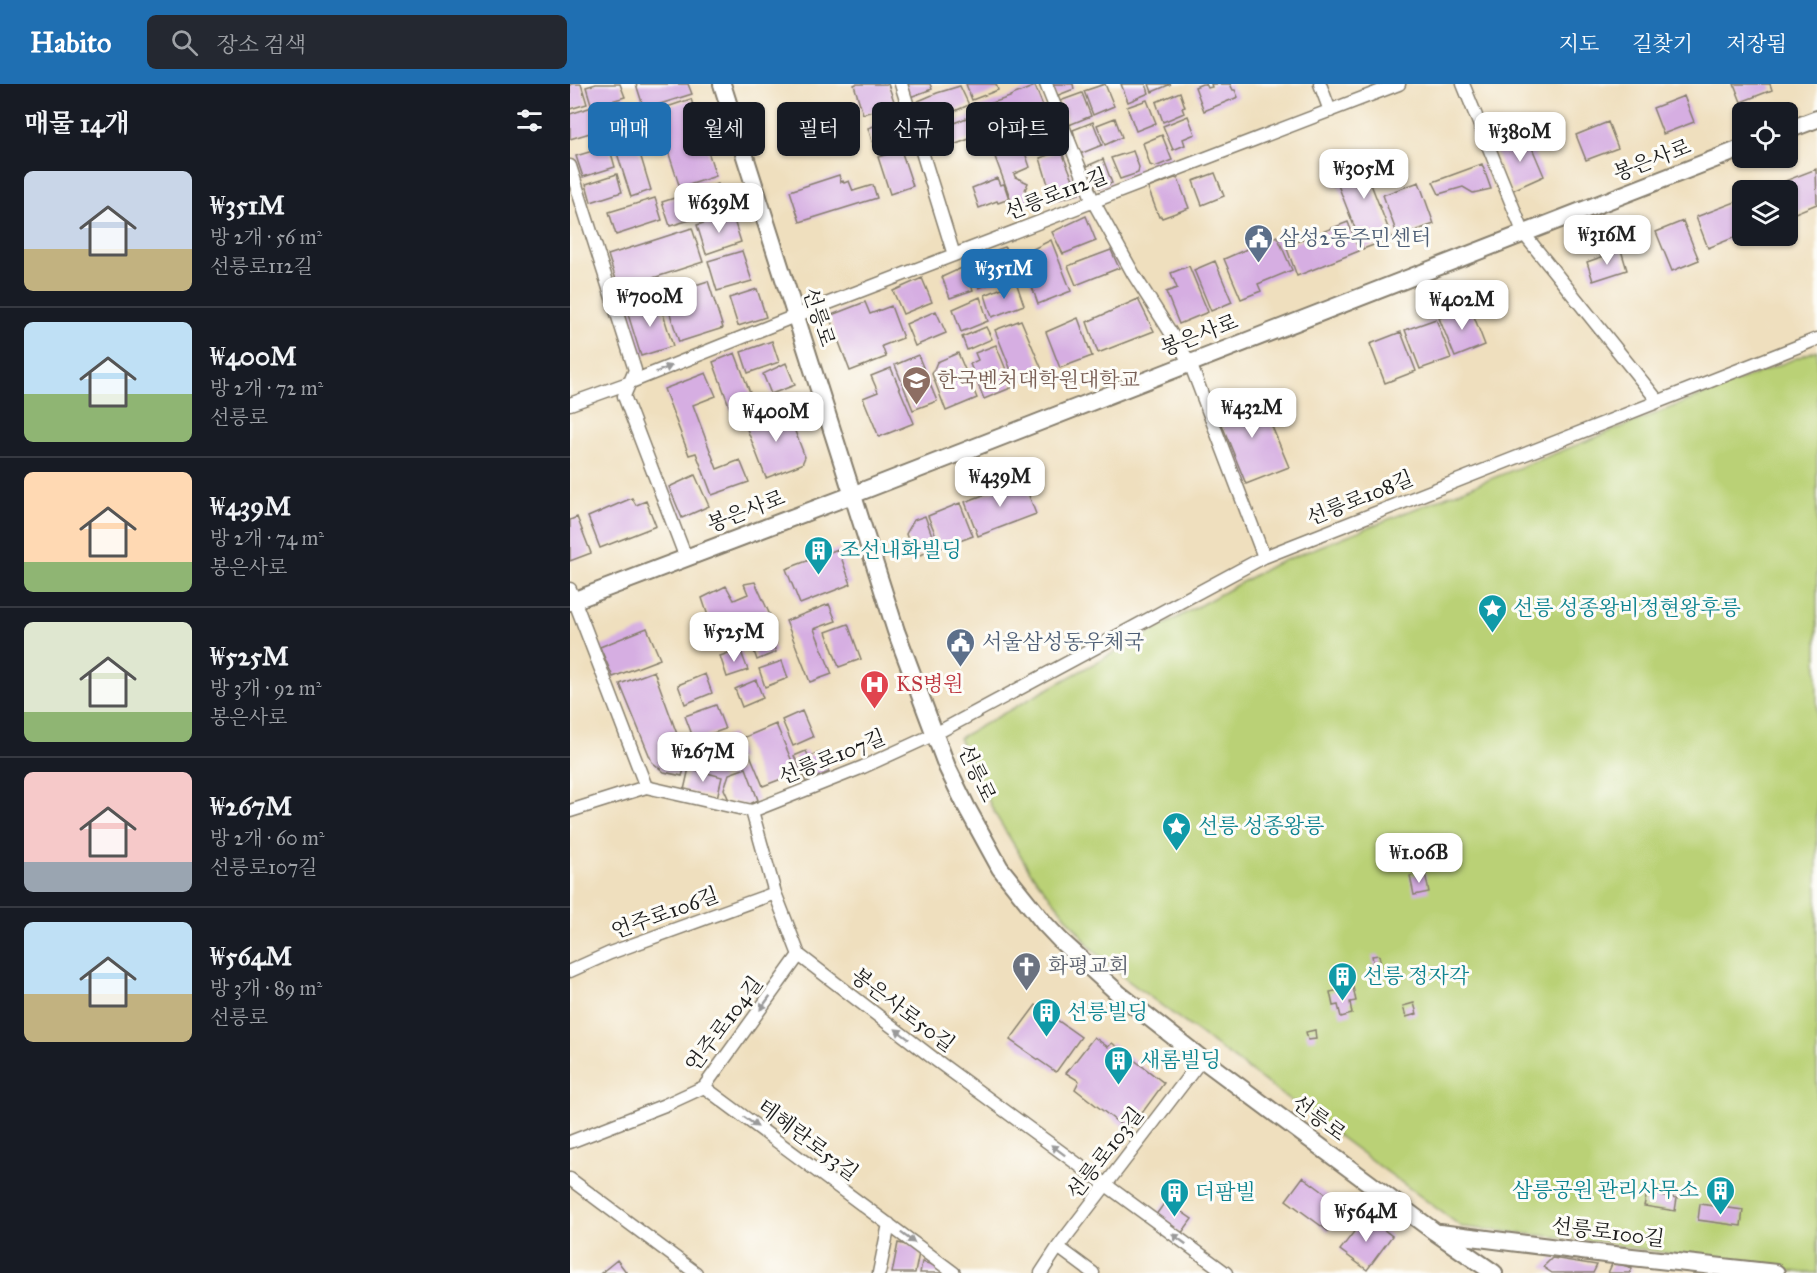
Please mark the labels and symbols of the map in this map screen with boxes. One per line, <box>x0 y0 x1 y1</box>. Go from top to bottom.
pin: ₩380M <box>1478 112 1562 163</box>
street label: 봉은사로 <box>1609 133 1695 187</box>
pin: ₩305M <box>1322 149 1406 200</box>
street label: 선릉로112길 <box>1001 162 1111 226</box>
pin: ₩639M <box>677 183 761 234</box>
pin: ₩316M <box>1565 215 1649 266</box>
public building icon: 삼성2동주민센터 <box>1242 222 1274 264</box>
place label: 삼성2동주민센터 <box>1279 225 1431 251</box>
pin: ₩351M <box>962 249 1046 300</box>
pin: ₩700M <box>608 277 692 328</box>
pin: ₩402M <box>1420 280 1504 331</box>
street label: 선릉로 <box>797 284 841 350</box>
street label: 봉은사로 <box>1156 308 1242 362</box>
one-way arrow <box>655 364 673 373</box>
school or university icon: 한국벤처대학원대학교 <box>900 364 932 406</box>
place label: 한국벤처대학원대학교 <box>937 367 1140 393</box>
pin: ₩432M <box>1210 388 1294 439</box>
pin: ₩400M <box>734 392 818 443</box>
pin: ₩439M <box>958 457 1042 508</box>
street label: 선릉로108길 <box>1303 465 1417 531</box>
street label: 봉은사로 <box>703 484 789 538</box>
building icon: 조선내화빌딩 <box>803 534 835 576</box>
place label: 조선내화빌딩 <box>840 537 962 563</box>
place icon: 선릉 성종왕비정현왕후릉 <box>1476 592 1508 634</box>
place label: 선릉 성종왕비정현왕후릉 <box>1513 595 1741 621</box>
pin: ₩525M <box>692 612 776 663</box>
public building icon: 서울삼성동우체국 <box>945 626 977 668</box>
place label: 서울삼성동우체국 <box>982 629 1144 655</box>
hospital icon: KS병원 <box>859 668 891 710</box>
place label: KS병원 <box>896 671 964 697</box>
street label: 선릉로107길 <box>775 724 889 790</box>
pin: ₩267M <box>661 732 745 783</box>
street label: 선릉로 <box>952 740 1002 806</box>
place icon: 선릉 성종왕릉 <box>1161 810 1193 852</box>
place label: 선릉 성종왕릉 <box>1198 813 1324 839</box>
pin: ₩1.06B <box>1370 833 1468 884</box>
street label: 언주로106길 <box>608 882 722 944</box>
church icon: 화평교회 <box>1011 950 1043 992</box>
place label: 화평교회 <box>1048 953 1129 979</box>
building icon: 선릉 정자각 <box>1326 960 1358 1002</box>
street label: 봉은사로50길 <box>846 962 960 1058</box>
place label: 선릉 정자각 <box>1363 963 1470 989</box>
street label: 언주로104길 <box>680 971 768 1077</box>
one-way arrow <box>759 994 771 1010</box>
building icon: 선릉빌딩 <box>1030 996 1062 1038</box>
place label: 선릉빌딩 <box>1067 999 1148 1025</box>
one-way arrow <box>894 1028 910 1040</box>
building icon: 새롬빌딩 <box>1103 1044 1135 1086</box>
place label: 새롬빌딩 <box>1140 1047 1221 1073</box>
street label: 선릉로 <box>1287 1089 1351 1147</box>
street label: 테헤란로53길 <box>752 1094 864 1186</box>
street label: 선릉로103길 <box>1061 1102 1149 1204</box>
one-way arrow <box>743 1116 759 1128</box>
one-way arrow <box>1051 1145 1066 1157</box>
building icon: 삼릉공원 관리사무소 <box>1704 1174 1736 1216</box>
building icon: 더팜빌 <box>1158 1176 1190 1218</box>
place label: 삼릉공원 관리사무소 <box>1512 1177 1699 1203</box>
place label: 더팜빌 <box>1195 1179 1256 1205</box>
pin: ₩564M <box>1324 1192 1408 1243</box>
street label: 선릉로100길 <box>1550 1212 1666 1252</box>
one-way arrow <box>900 1232 915 1244</box>
one-way arrow <box>1171 1233 1186 1245</box>

